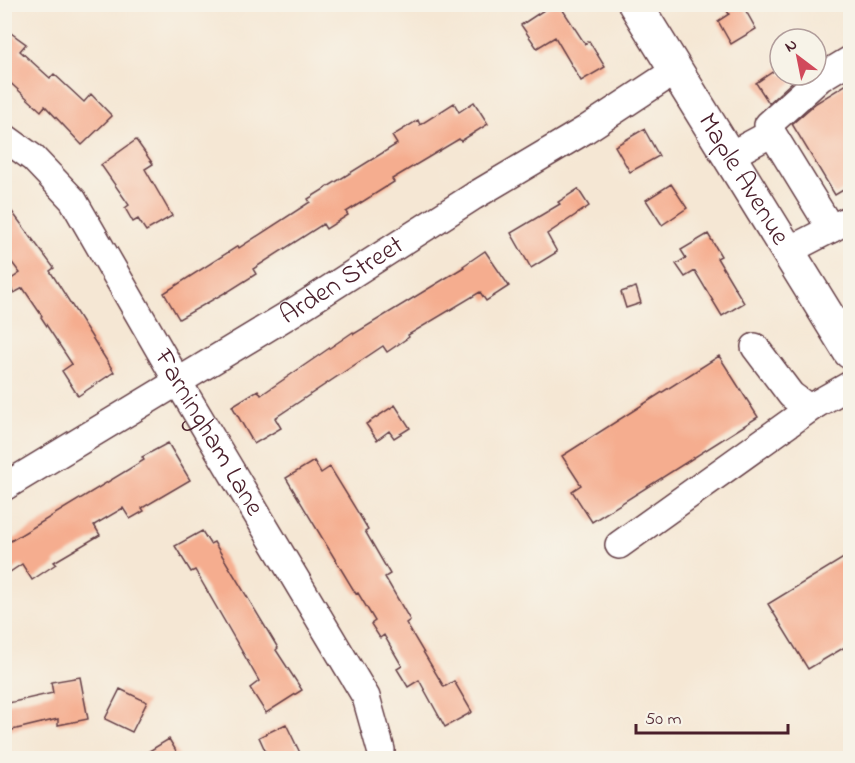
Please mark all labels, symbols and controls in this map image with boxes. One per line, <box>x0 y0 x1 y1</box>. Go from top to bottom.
north arrow <box>768 27 828 87</box>
text: N <box>780 33 802 59</box>
street label: Maple Avenue <box>688 106 800 254</box>
street label: Arden Street <box>273 226 412 335</box>
street label: Farningham Lane <box>143 341 274 524</box>
scale bar <box>636 697 788 735</box>
text: 50 m <box>645 707 682 733</box>

